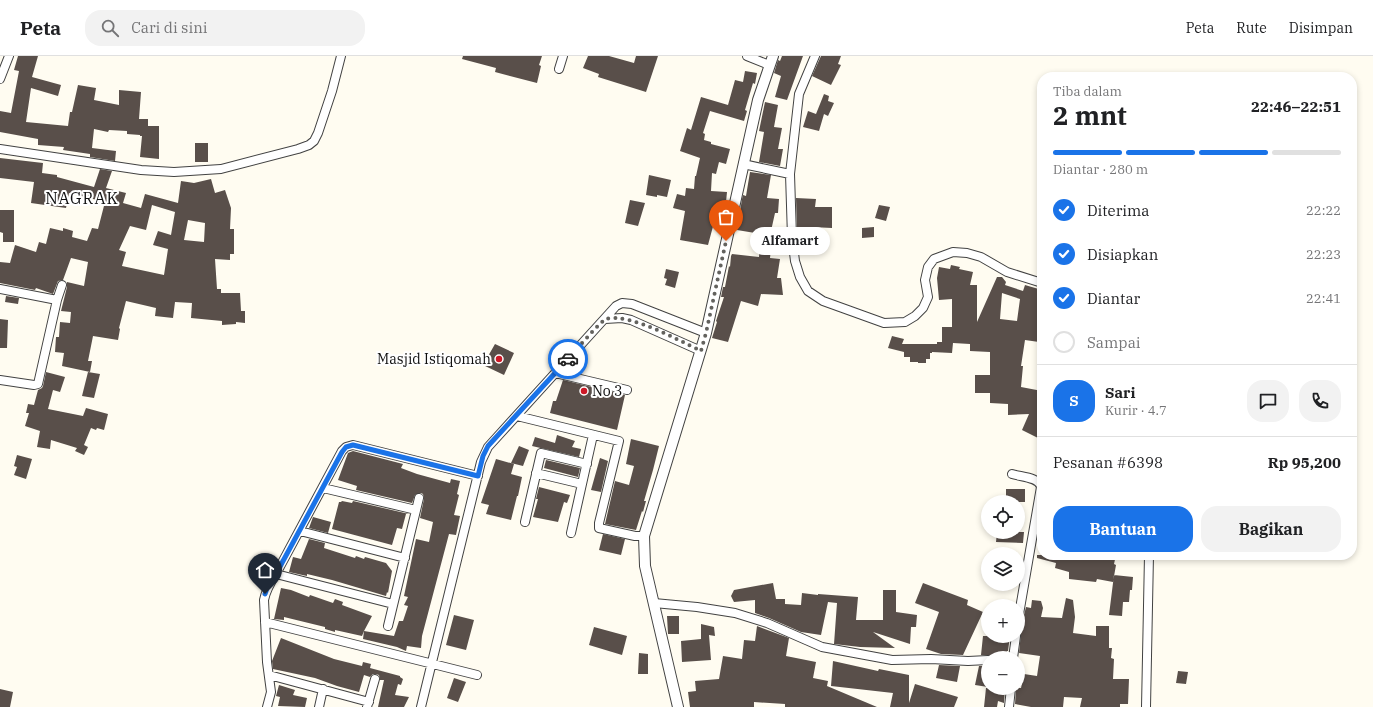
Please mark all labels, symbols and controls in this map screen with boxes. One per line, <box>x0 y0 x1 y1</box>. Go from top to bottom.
search box <box>85 10 365 46</box>
text: Peta <box>20 16 61 40</box>
icon: search <box>99 17 121 39</box>
text: Cari di sini <box>131 18 207 37</box>
text: Peta <box>1186 19 1214 37</box>
text: Rute <box>1236 19 1267 37</box>
text: Disimpan <box>1289 19 1353 37</box>
text: Tiba dalam <box>1053 83 1122 100</box>
text: 22:46–22:51 <box>1251 97 1341 116</box>
text: 2 mnt <box>1053 98 1127 132</box>
text: Diantar · 280 m <box>1053 161 1148 178</box>
district label: NAGRAK <box>45 188 119 208</box>
icon: check <box>1053 199 1075 221</box>
pin <box>709 200 743 241</box>
text: Diterima <box>1087 201 1150 220</box>
text: 22:22 <box>1306 202 1341 219</box>
icon: bag <box>715 206 737 228</box>
callout: Alfamart <box>750 227 830 255</box>
text: Alfamart <box>761 232 819 249</box>
icon: check <box>1053 243 1075 265</box>
text: Disiapkan <box>1087 245 1158 264</box>
text: 22:23 <box>1306 246 1341 263</box>
icon: check <box>1053 287 1075 309</box>
text: Diantar <box>1087 289 1140 308</box>
text: 22:41 <box>1306 290 1341 307</box>
text: Sampai <box>1087 333 1141 352</box>
courier <box>548 339 588 379</box>
icon: car <box>557 348 579 370</box>
place label: Masjid Istiqomah <box>377 350 491 368</box>
marker: Masjid Istiqomah <box>494 354 504 364</box>
button: chat <box>1247 380 1289 422</box>
button: phone <box>1299 380 1341 422</box>
place label: No 3 <box>592 382 622 400</box>
text: Sari <box>1105 383 1135 402</box>
marker: No 3 <box>579 386 589 396</box>
text: S <box>1069 391 1079 410</box>
text: Kurir · 4.7 <box>1105 402 1167 419</box>
text: Pesanan #6398 <box>1053 453 1163 472</box>
text: Rp 95,200 <box>1268 453 1341 472</box>
map controls <box>981 495 1025 695</box>
button: locate <box>981 495 1025 539</box>
button: Bantuan <box>1053 506 1193 552</box>
button: Bagikan <box>1201 506 1341 552</box>
button: layers <box>981 547 1025 591</box>
pin <box>248 553 282 594</box>
icon: home <box>254 559 276 581</box>
button: + <box>981 599 1025 643</box>
button: − <box>981 651 1025 695</box>

